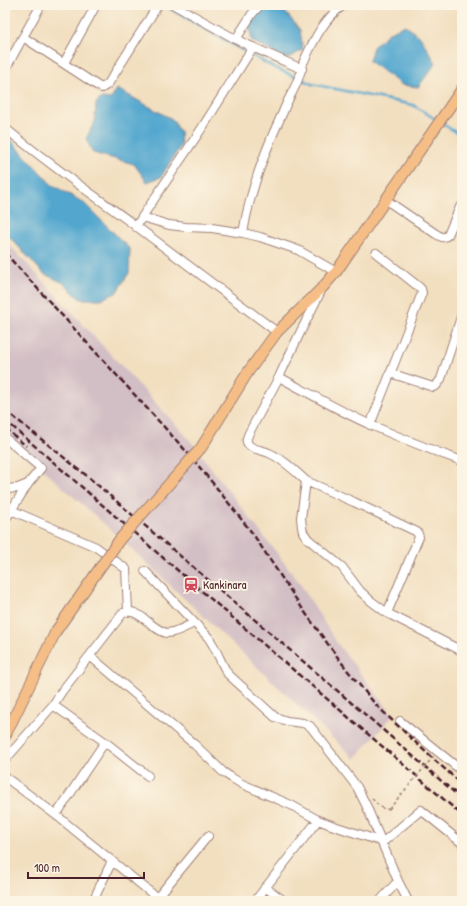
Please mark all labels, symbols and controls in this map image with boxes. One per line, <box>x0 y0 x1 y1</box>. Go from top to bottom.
station icon: Kankinara <box>182 576 200 594</box>
place label: Kankinara <box>203 576 247 593</box>
scale bar <box>28 854 144 880</box>
text: 100 m <box>34 859 60 876</box>

